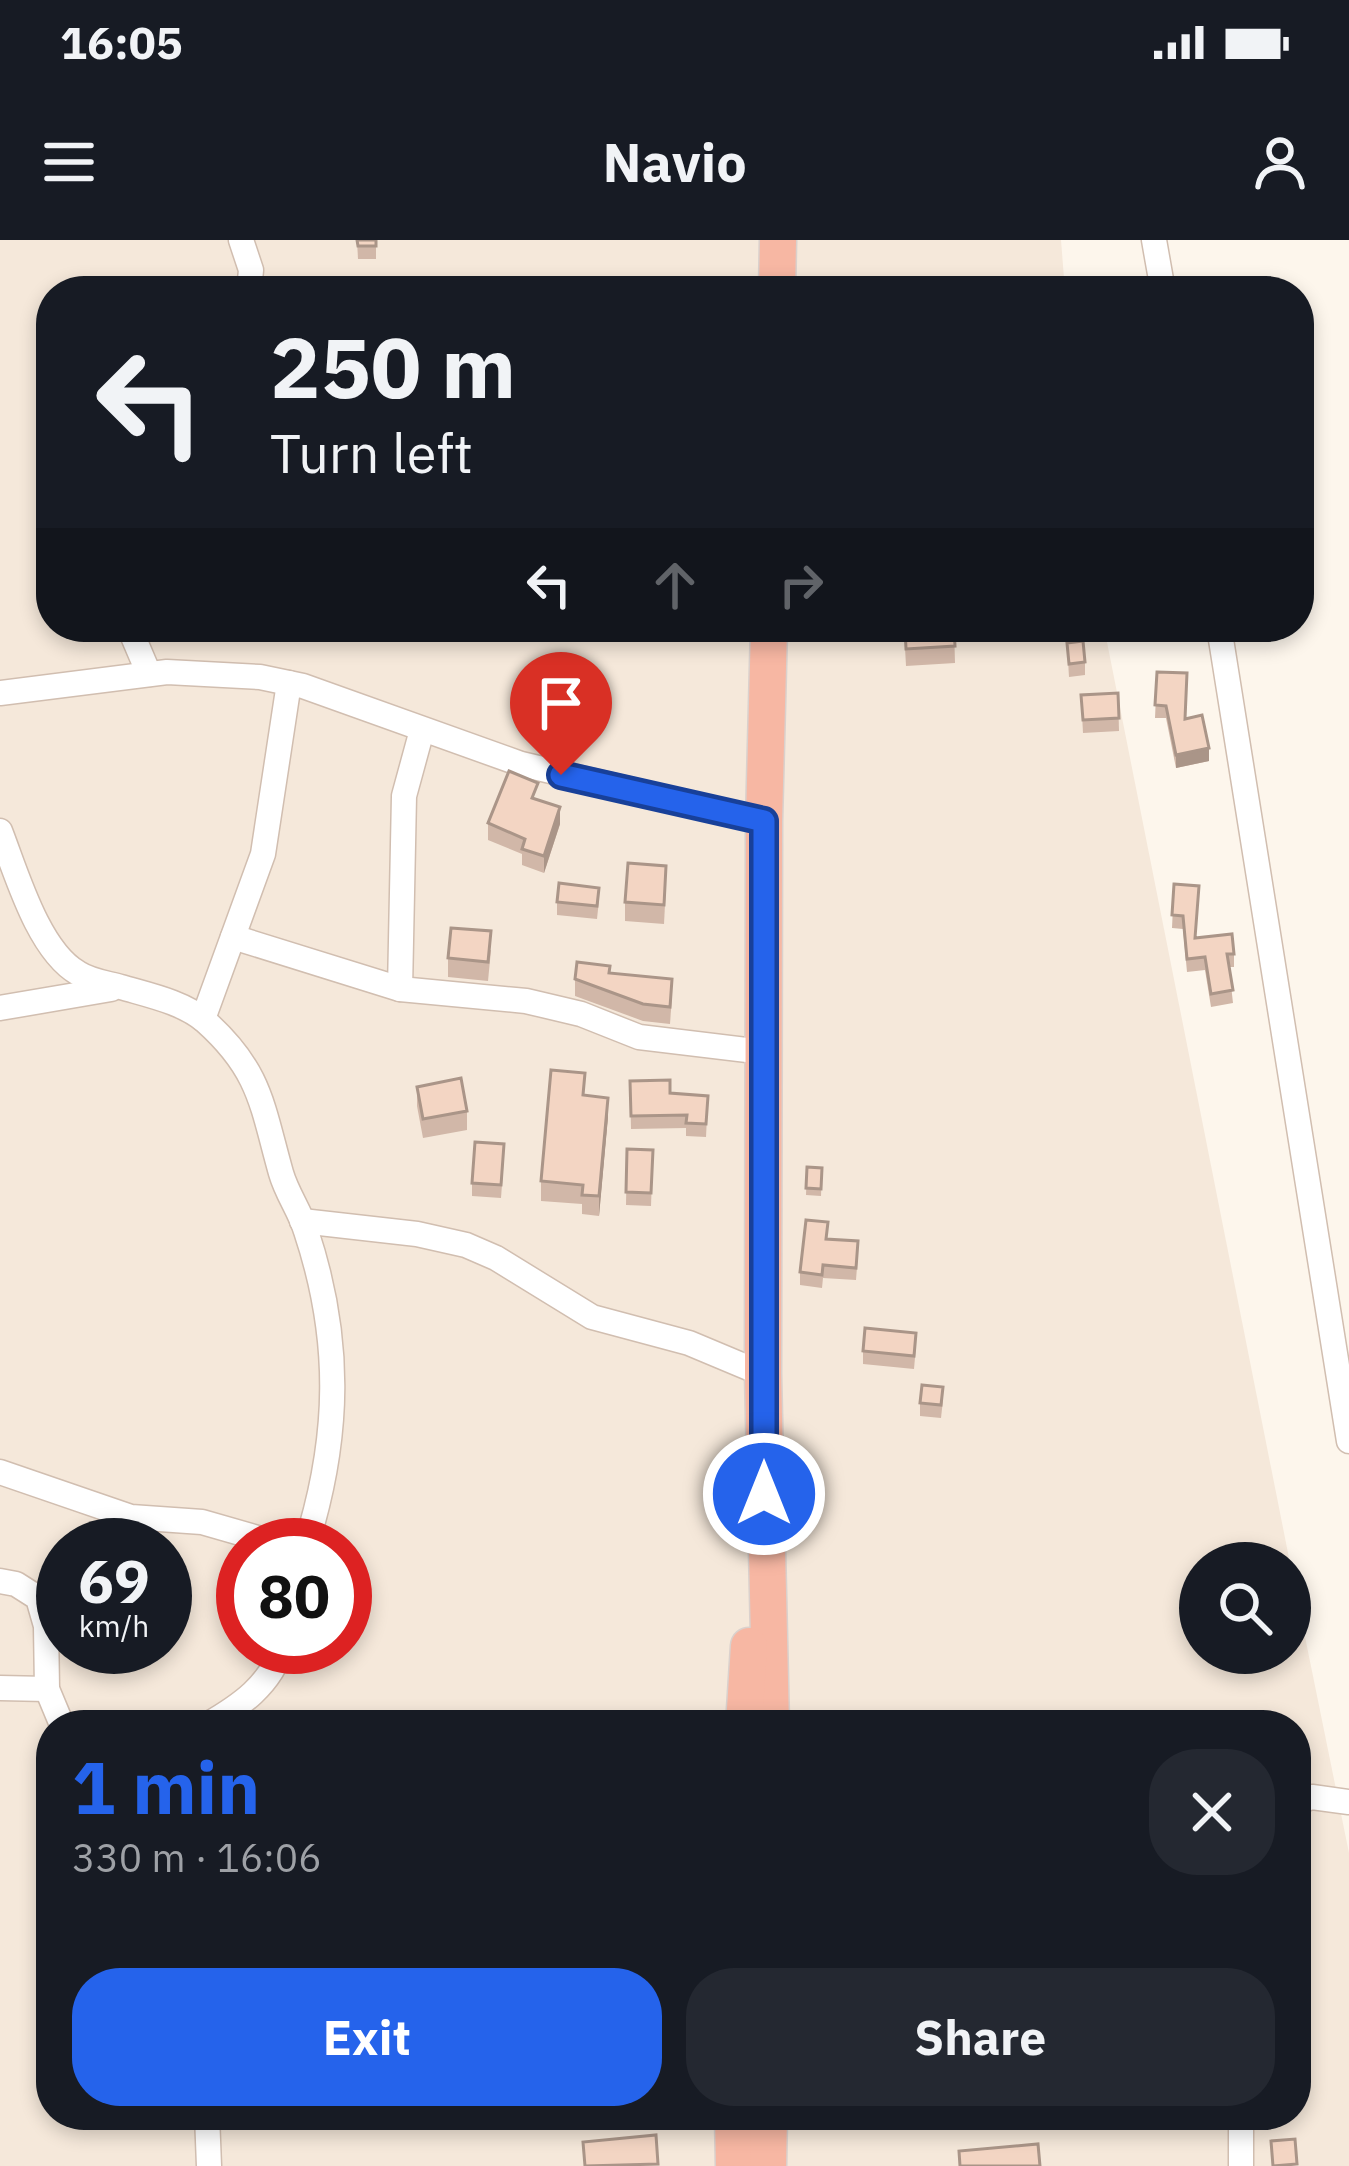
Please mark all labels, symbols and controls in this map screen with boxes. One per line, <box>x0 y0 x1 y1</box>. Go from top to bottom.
text: 16:05 <box>60 13 183 71</box>
text: Navio <box>602 127 747 197</box>
icon: menu <box>36 129 102 195</box>
icon: person <box>1247 129 1313 195</box>
text: 250 m <box>270 312 516 421</box>
icon: left <box>72 324 228 480</box>
text: Turn left <box>270 418 473 488</box>
icon: left <box>516 552 582 618</box>
icon: ahead <box>642 552 708 618</box>
icon: right <box>768 552 834 618</box>
pin <box>510 652 612 775</box>
icon: arrive <box>528 670 594 736</box>
position arrow <box>701 1431 827 1557</box>
speed limit sign: 80 <box>216 1518 372 1674</box>
text: 69 <box>78 1541 150 1620</box>
map controls <box>1179 1542 1311 1674</box>
button: search <box>1179 1542 1311 1674</box>
text: km/h <box>79 1606 149 1645</box>
text: 1 min <box>72 1740 260 1834</box>
button: close <box>1149 1749 1275 1875</box>
text: 330 m · 16:06 <box>72 1832 322 1883</box>
button: Exit <box>72 1968 662 2106</box>
button: Share <box>686 1968 1275 2106</box>

